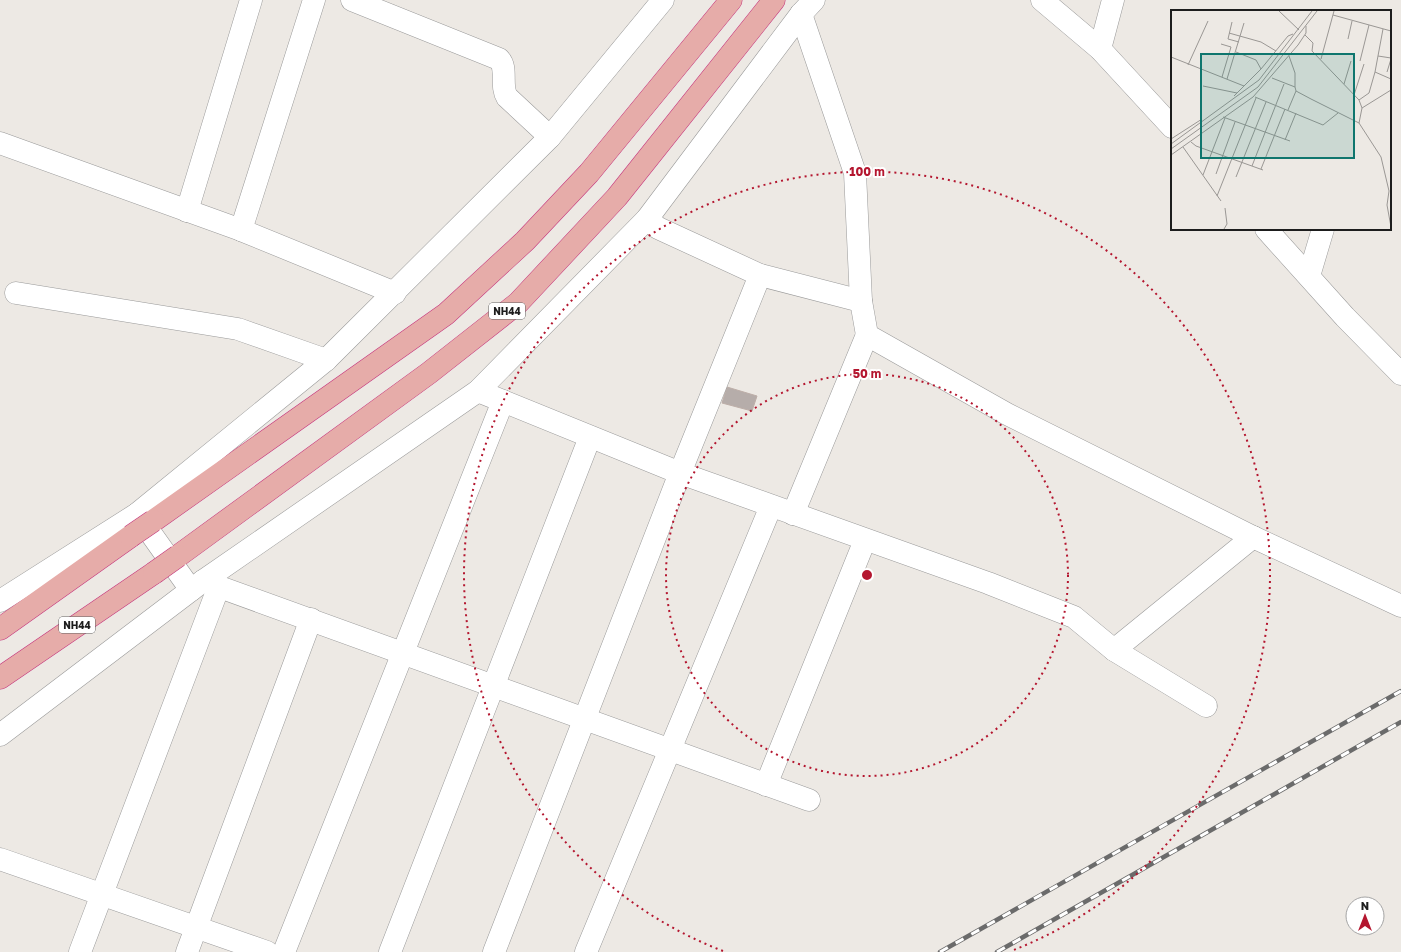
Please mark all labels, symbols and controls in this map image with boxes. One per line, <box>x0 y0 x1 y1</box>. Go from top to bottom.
inset map <box>1171 10 1391 230</box>
text: 100 m <box>849 164 885 179</box>
road number: NH44 <box>489 303 525 319</box>
text: 50 m <box>853 366 881 381</box>
centre of rings <box>860 568 874 582</box>
road number: NH44 <box>59 617 95 633</box>
north arrow <box>1345 896 1385 936</box>
text: N <box>1361 899 1369 912</box>

